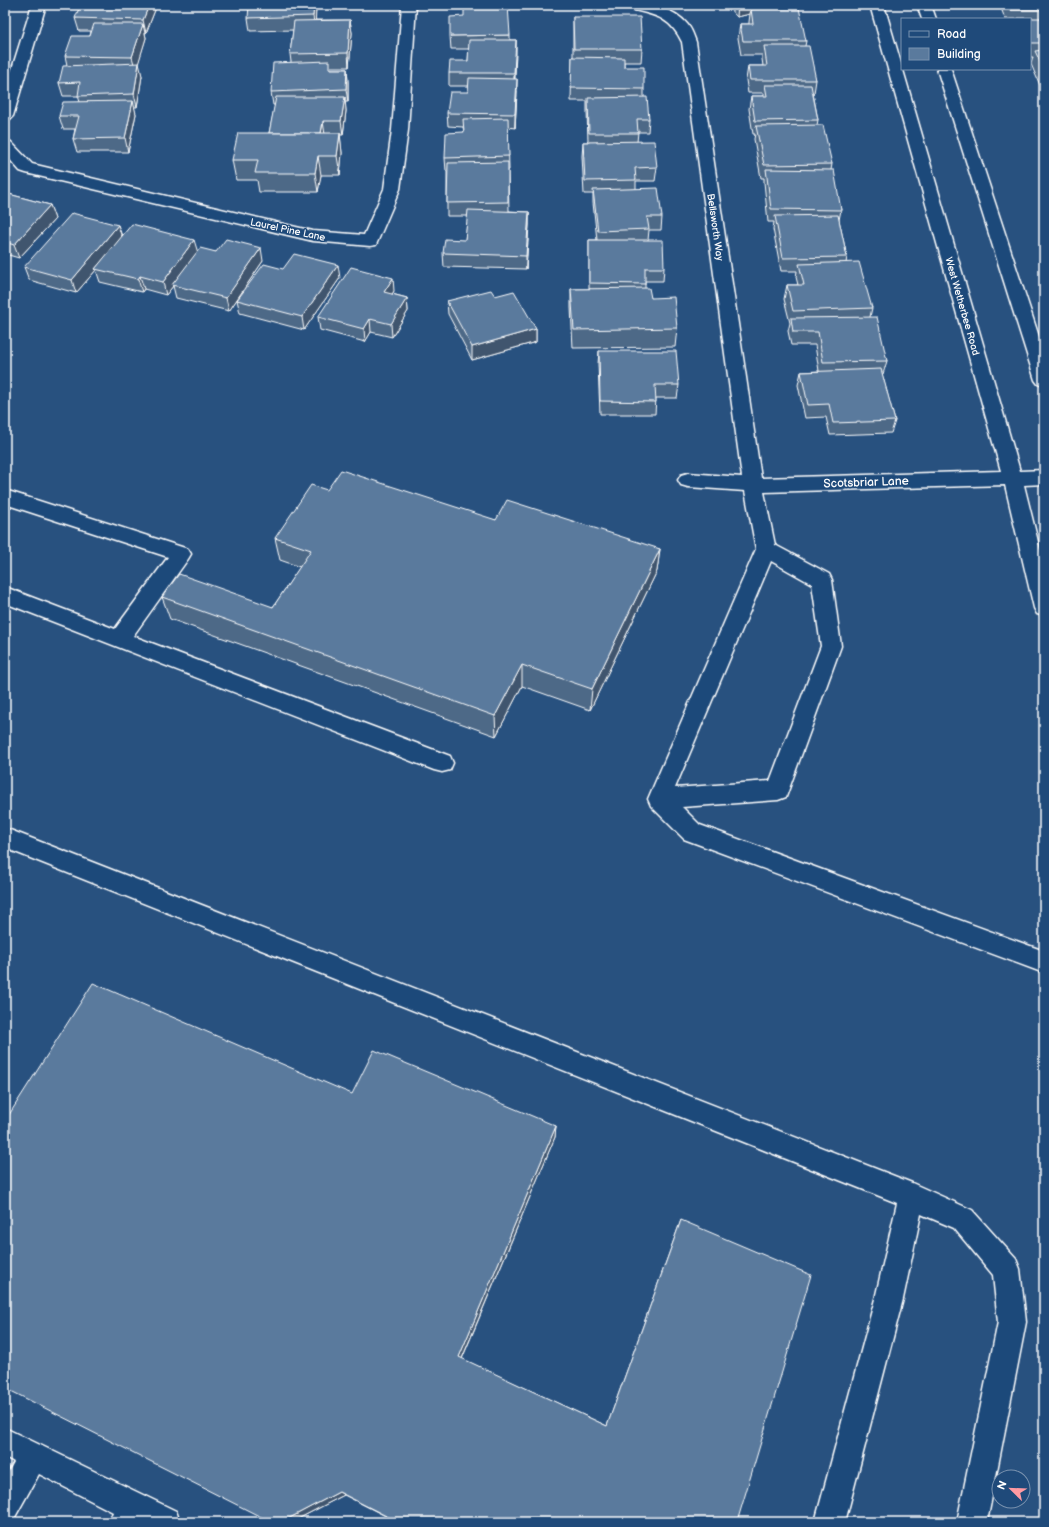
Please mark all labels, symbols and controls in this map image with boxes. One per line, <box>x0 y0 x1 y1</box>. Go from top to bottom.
legend <box>901 18 1031 70</box>
text: Road <box>937 27 966 42</box>
text: Building <box>937 47 981 62</box>
street label: Bellsworth Way <box>704 193 726 262</box>
street label: Laurel Pine Lane <box>249 216 327 244</box>
street label: West Wetherbee Road <box>942 256 982 357</box>
street label: Scotsbriar Lane <box>823 474 909 491</box>
north arrow <box>991 1469 1031 1509</box>
text: N <box>995 1479 1010 1492</box>

